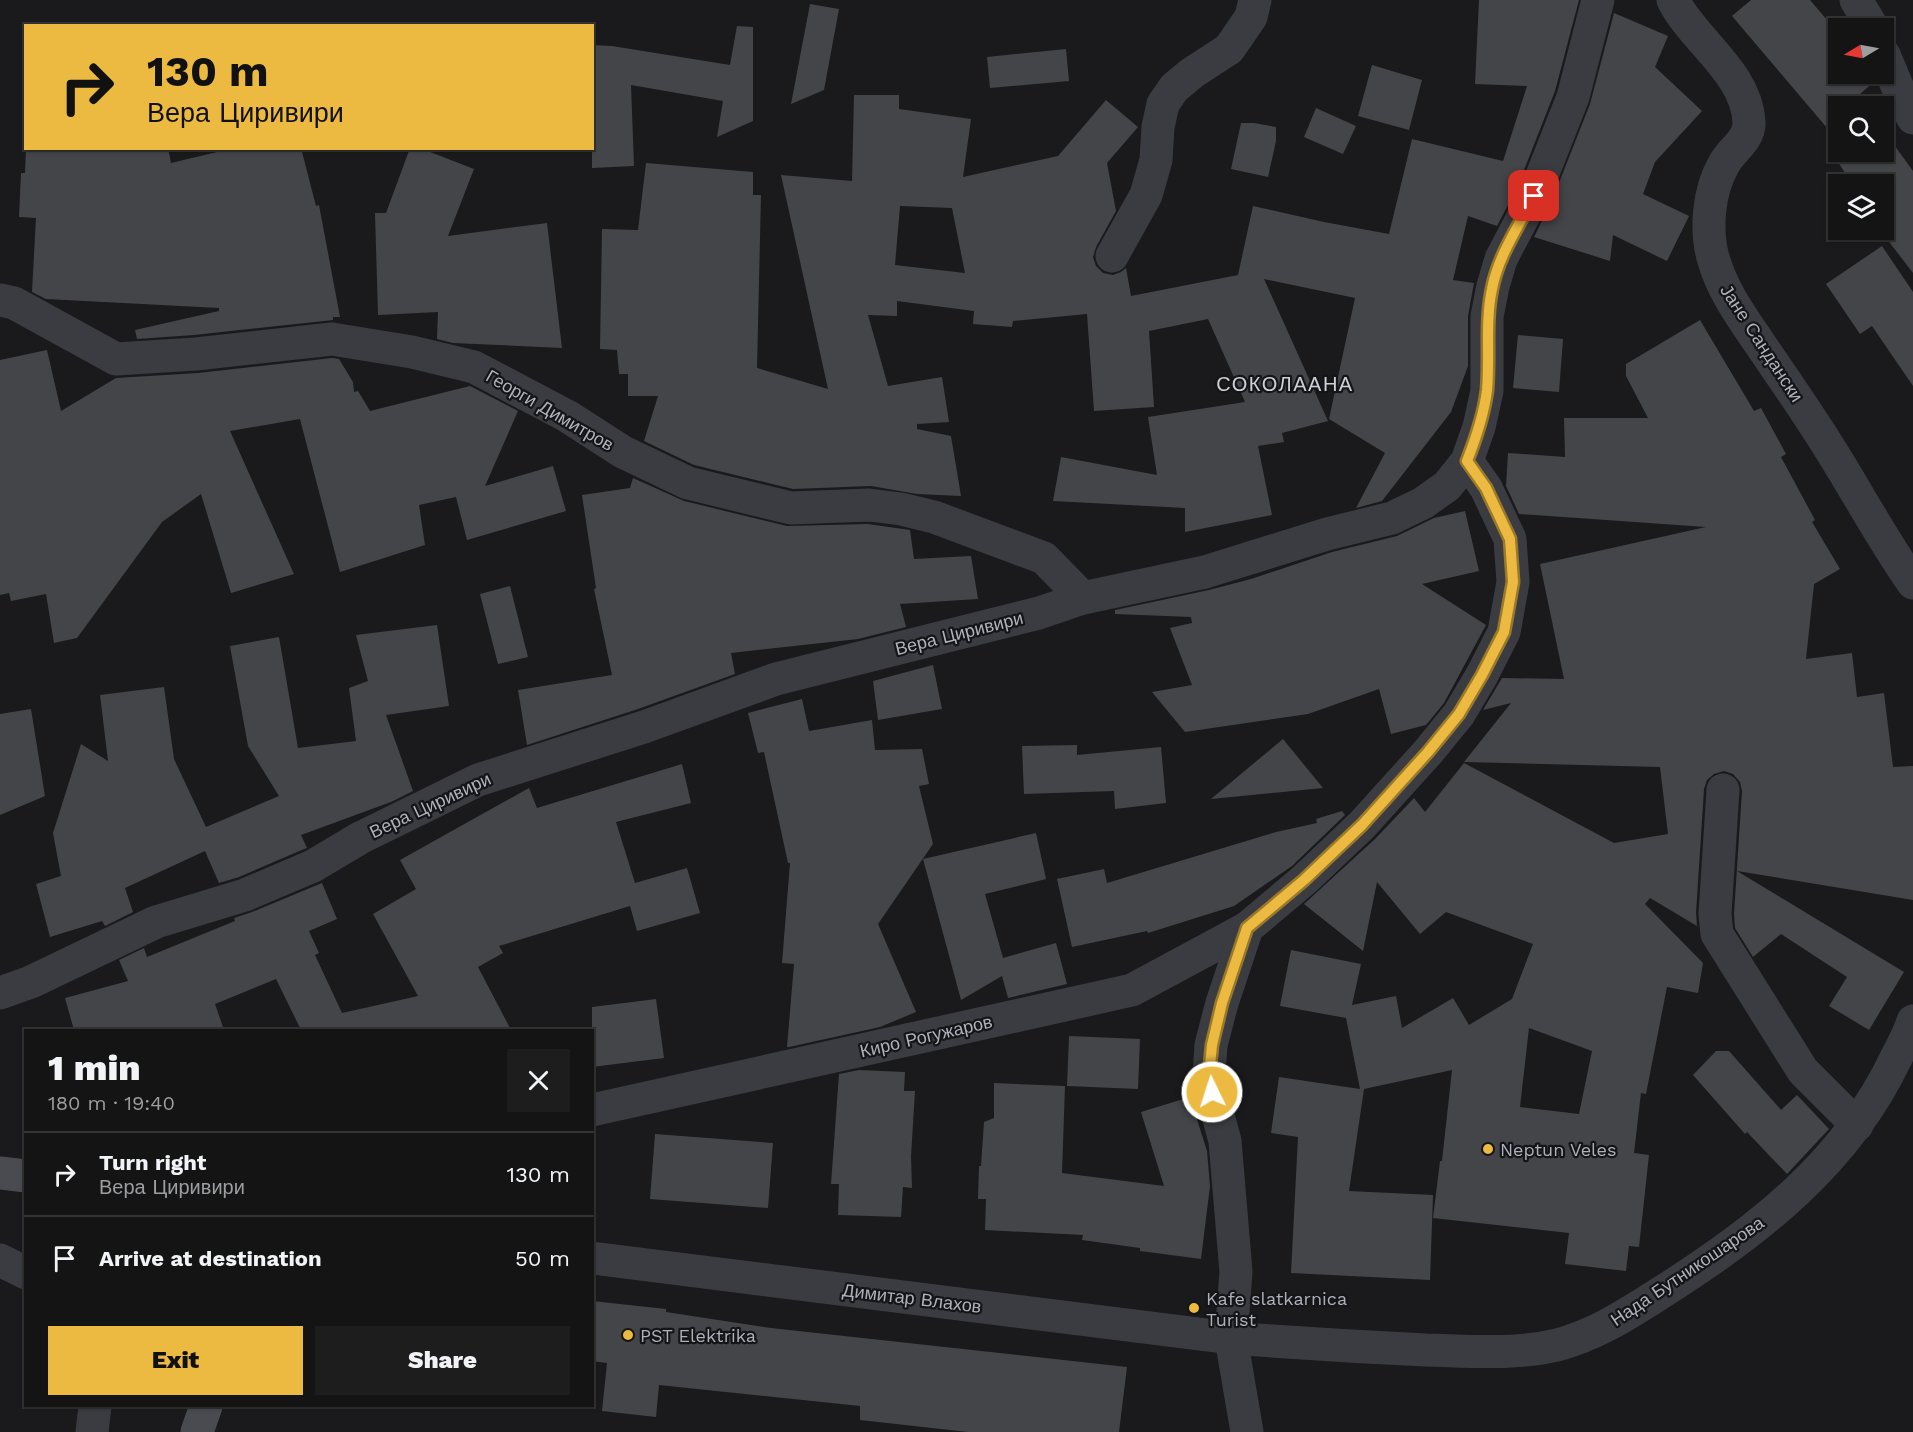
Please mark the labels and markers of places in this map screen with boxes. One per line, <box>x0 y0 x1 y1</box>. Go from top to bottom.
pin <box>1508 170 1559 221</box>
place label: Neptun Veles <box>1500 1139 1617 1160</box>
marker: Neptun Veles <box>1481 1142 1495 1156</box>
place label: Kafe slatkarnica Turist <box>1206 1288 1347 1330</box>
marker: Kafe slatkarnica Turist <box>1187 1301 1201 1315</box>
place label: PST Elektrika <box>640 1325 756 1346</box>
marker: PST Elektrika <box>621 1328 635 1342</box>

